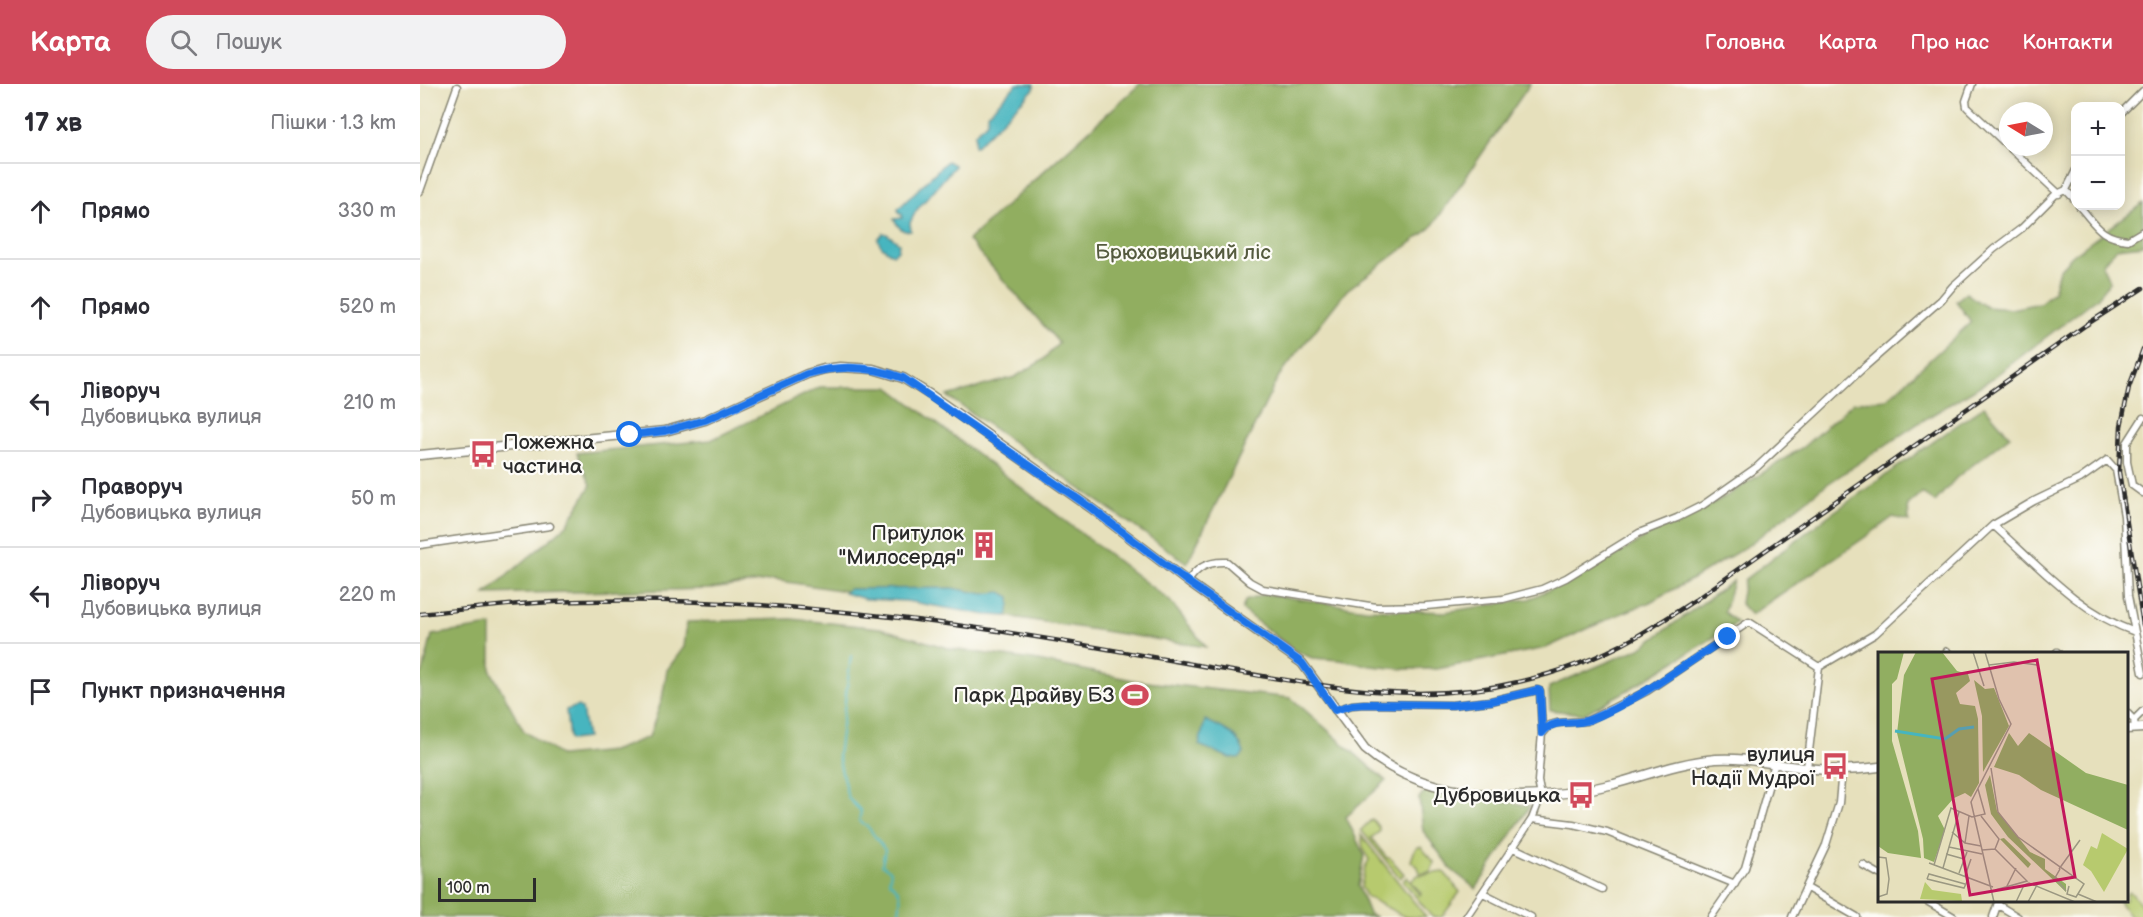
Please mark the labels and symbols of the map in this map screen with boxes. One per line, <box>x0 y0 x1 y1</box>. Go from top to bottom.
north arrow <box>1999 102 2053 156</box>
park label: Брюховицький ліс <box>1095 240 1271 265</box>
route start <box>616 421 642 447</box>
place label: Пожежна частина <box>503 430 595 479</box>
bus stop icon: Пожежна частина <box>468 439 498 469</box>
place label: Притулок "Милосердя" <box>838 521 964 570</box>
building icon: Притулок "Милосердя" <box>969 530 999 560</box>
route end <box>1714 623 1740 649</box>
inset map <box>1878 652 2128 902</box>
sports icon: Парк Драйву Б3 <box>1120 680 1150 710</box>
place label: Парк Драйву Б3 <box>953 683 1115 708</box>
place label: вулиця Надії Мудрої <box>1691 742 1816 791</box>
bus stop icon: вулиця Надії Мудрої <box>1820 751 1850 781</box>
bus stop icon: Дубровицька <box>1566 780 1596 810</box>
place label: Дубровицька <box>1433 783 1562 808</box>
scale bar <box>438 875 536 902</box>

